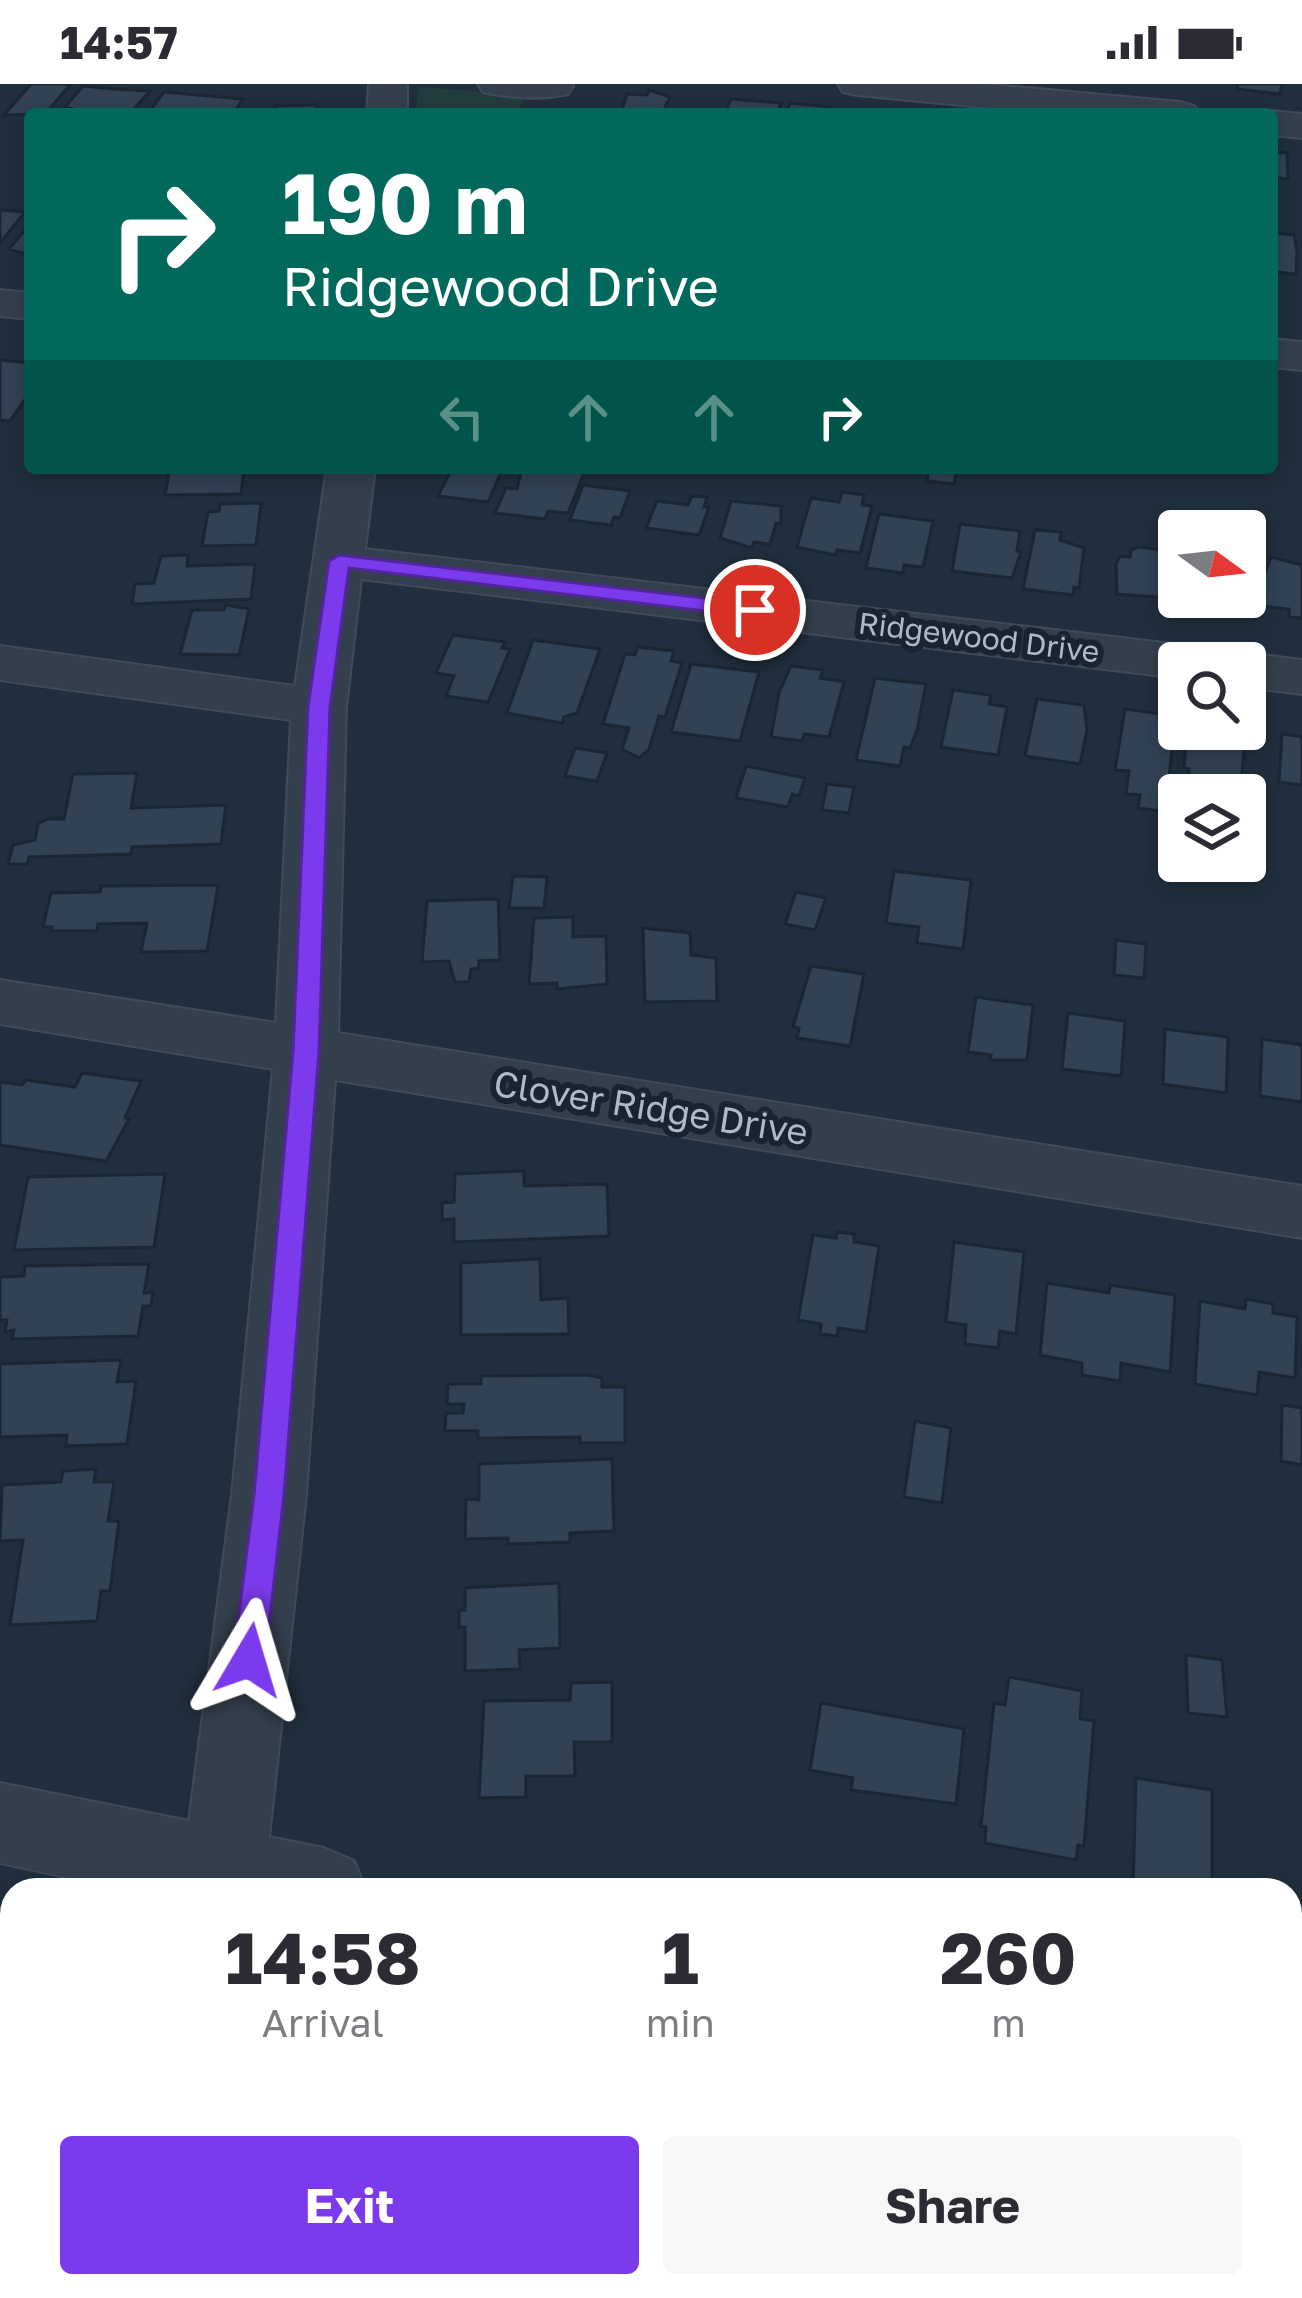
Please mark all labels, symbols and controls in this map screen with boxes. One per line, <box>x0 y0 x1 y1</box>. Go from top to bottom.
text: 14:57 <box>60 15 178 69</box>
text: 190 m <box>282 152 528 252</box>
icon: right <box>84 156 240 312</box>
text: Ridgewood Drive <box>282 253 719 318</box>
icon: left <box>429 384 495 450</box>
icon: ahead <box>555 384 621 450</box>
icon: ahead <box>681 384 747 450</box>
icon: right <box>807 384 873 450</box>
north arrow <box>1158 510 1266 618</box>
map controls <box>1158 510 1266 882</box>
pin <box>704 559 806 661</box>
icon: arrive <box>722 577 788 643</box>
street label: Ridgewood Drive <box>856 604 1102 670</box>
button: search <box>1158 642 1266 750</box>
button: layers <box>1158 774 1266 882</box>
street label: Clover Ridge Drive <box>491 1061 811 1153</box>
position arrow <box>186 1597 312 1723</box>
text: 14:58 <box>225 1913 420 2000</box>
text: 1 <box>662 1913 699 2000</box>
text: 260 <box>940 1913 1077 2000</box>
text: Arrival <box>262 1999 384 2046</box>
text: min <box>646 1999 715 2046</box>
text: m <box>991 1999 1026 2046</box>
button: Exit <box>60 2136 639 2274</box>
button: Share <box>663 2136 1242 2274</box>

